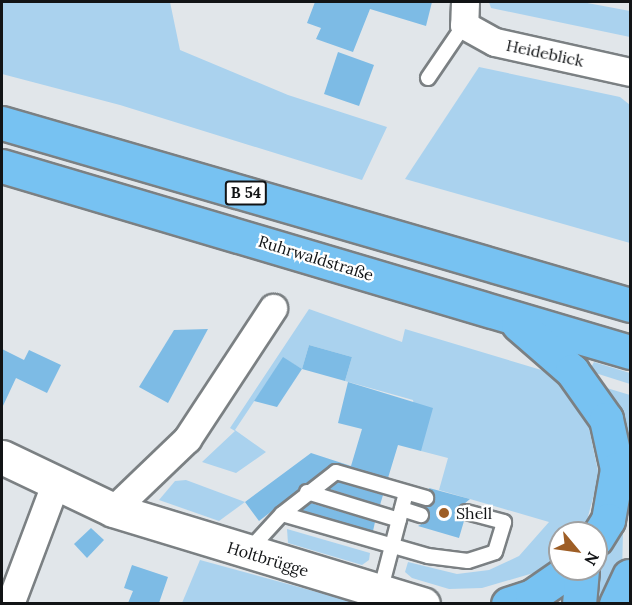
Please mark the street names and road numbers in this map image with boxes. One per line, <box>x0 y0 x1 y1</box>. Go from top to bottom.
street label: Heideblick <box>504 35 586 71</box>
road number: B 54 <box>224 181 268 205</box>
street label: Ruhrwaldstraße <box>256 231 376 285</box>
street label: Holtbrügge <box>225 538 311 580</box>

